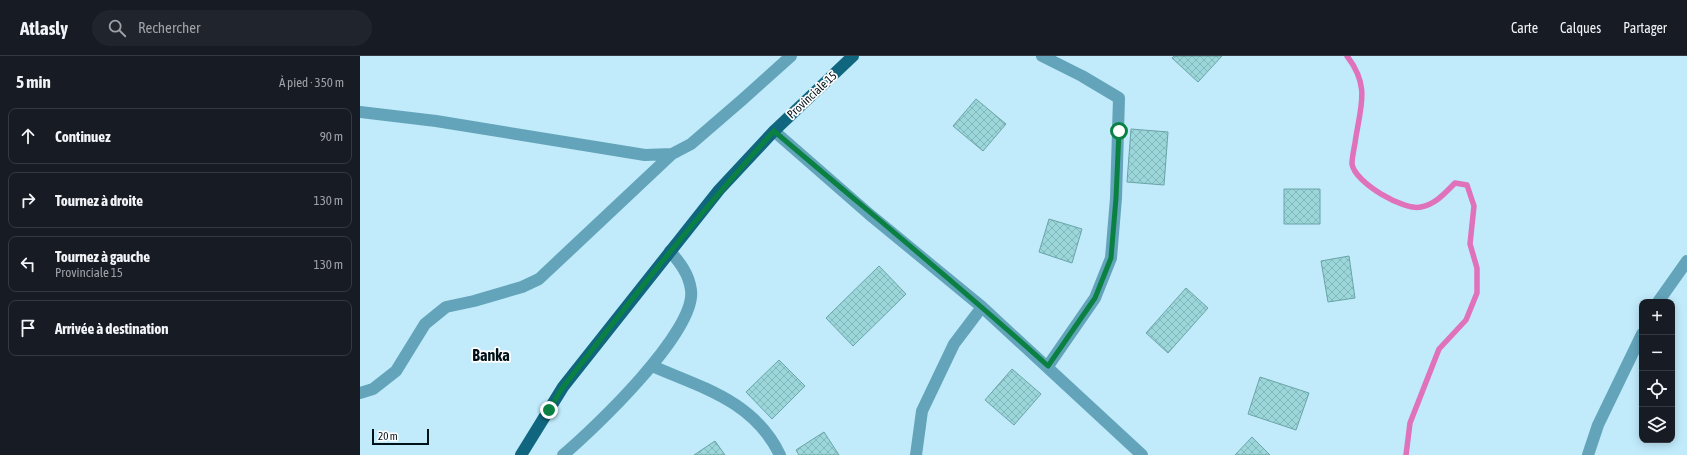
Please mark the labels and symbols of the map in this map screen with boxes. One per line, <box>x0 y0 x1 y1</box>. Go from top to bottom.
street label: Provinciale 15 <box>784 69 840 121</box>
route start <box>1110 122 1128 140</box>
district label: Banka <box>472 346 510 364</box>
route end <box>540 401 558 419</box>
scale bar <box>372 427 429 446</box>

